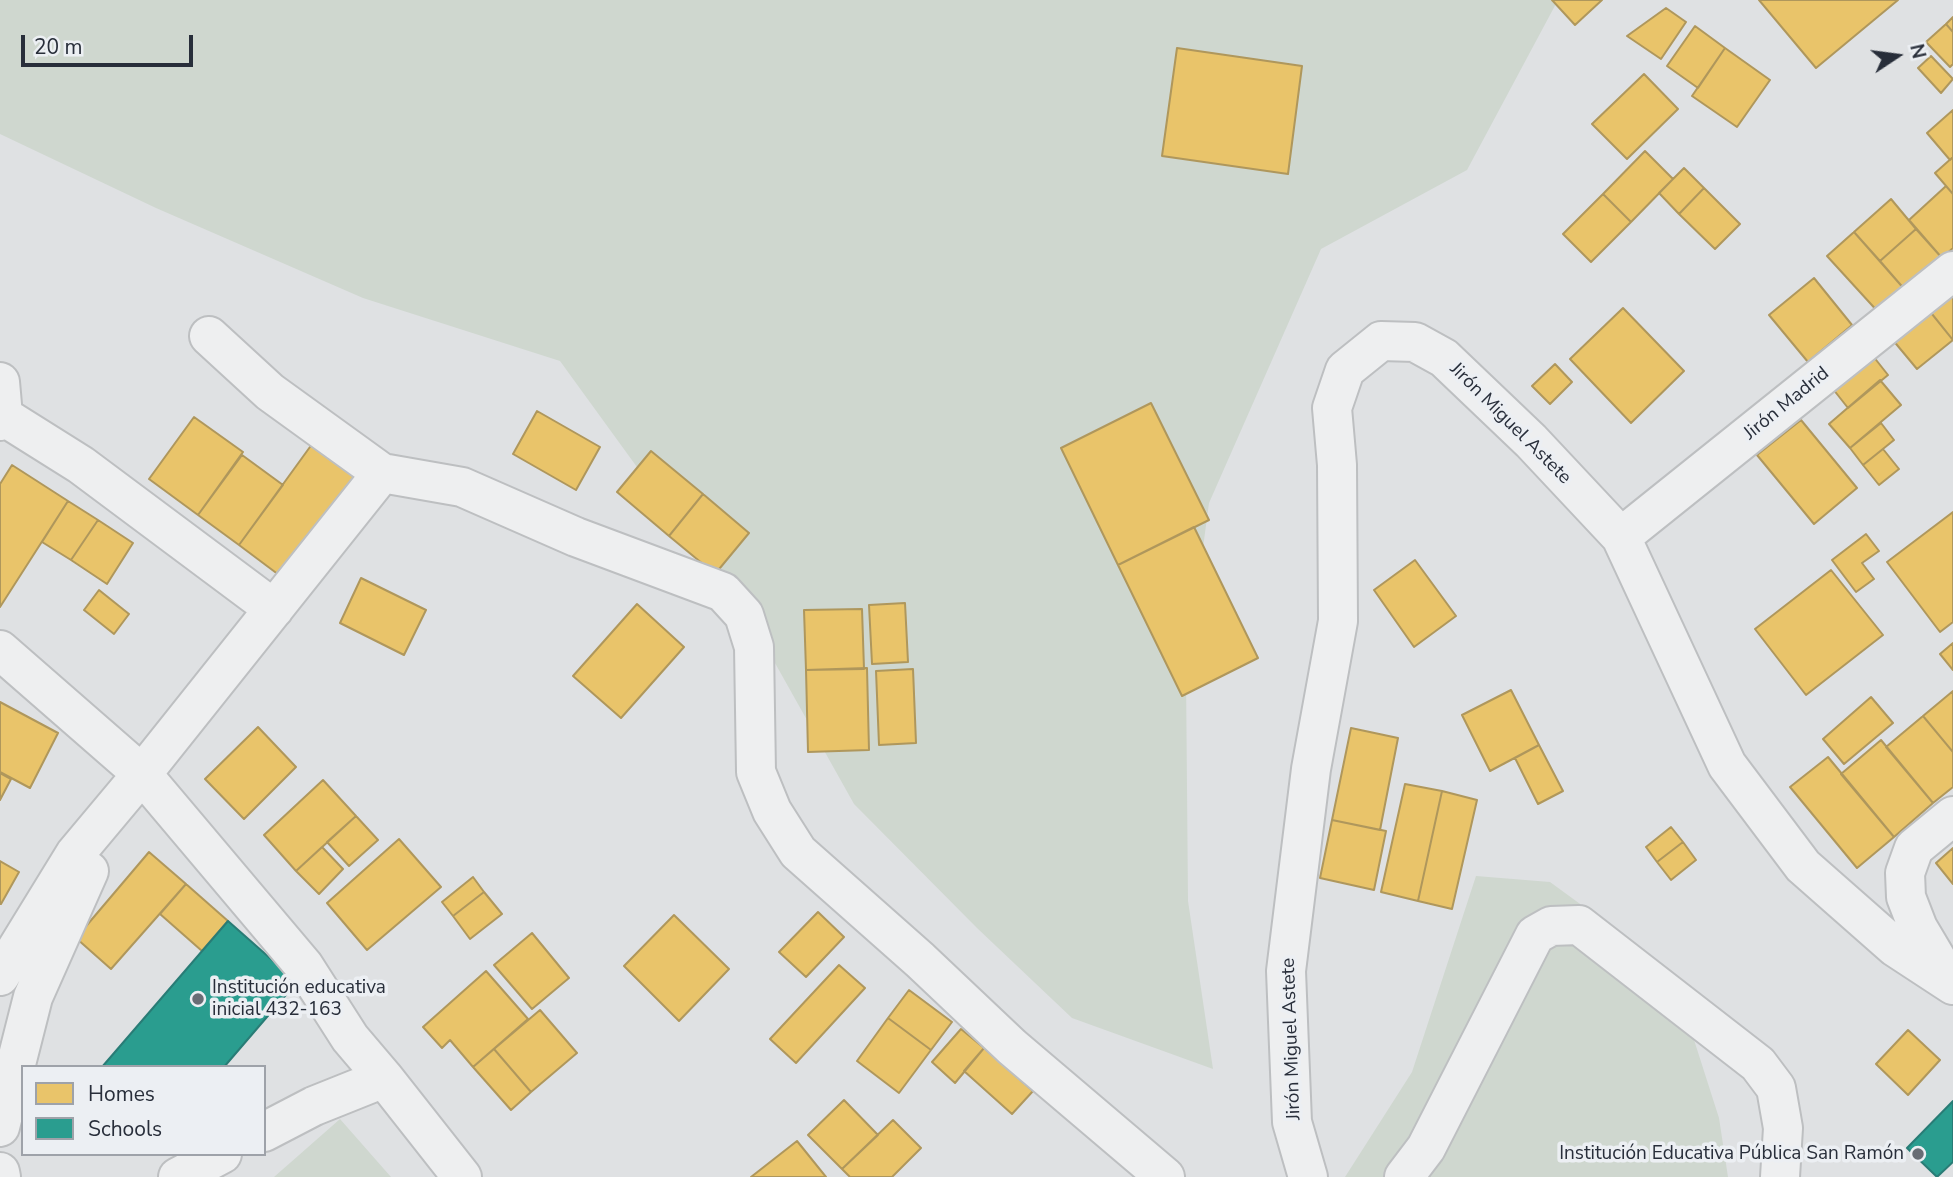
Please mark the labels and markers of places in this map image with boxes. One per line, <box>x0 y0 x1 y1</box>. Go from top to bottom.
place label: Institución educativa inicial 432-163 <box>212 977 386 1021</box>
marker: Institución educativa inicial 432-163 <box>190 991 206 1007</box>
place label: Institución Educativa Pública San Ramón <box>1559 1143 1904 1165</box>
marker: Institución Educativa Pública San Ramón <box>1910 1146 1926 1162</box>

